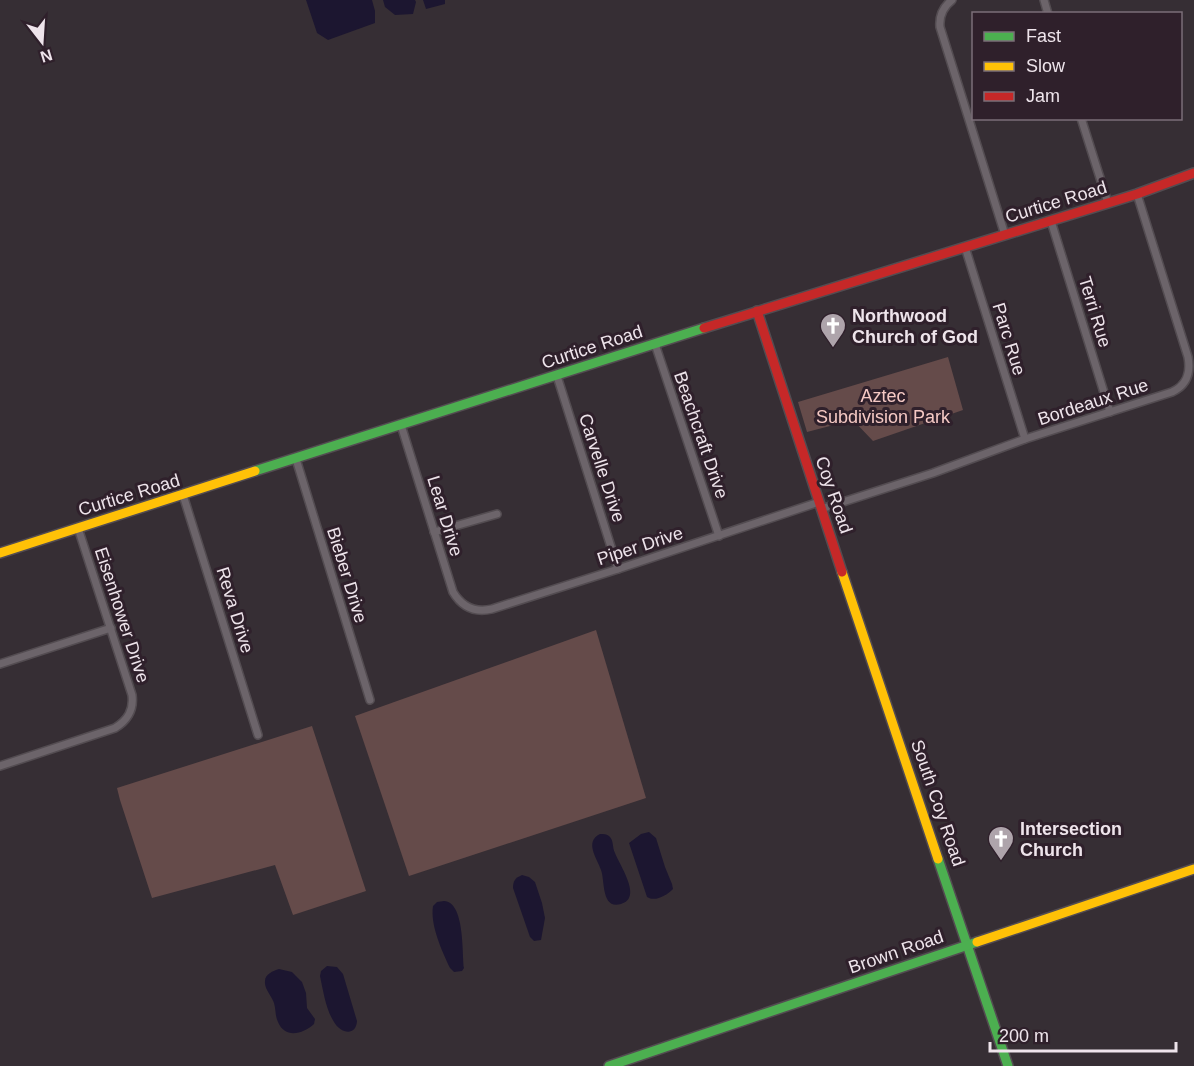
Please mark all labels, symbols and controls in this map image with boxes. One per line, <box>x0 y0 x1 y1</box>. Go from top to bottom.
north arrow <box>12 12 72 72</box>
legend <box>972 12 1182 120</box>
text: Fast <box>1026 26 1061 46</box>
text: N <box>38 46 54 66</box>
text: Slow <box>1026 56 1066 76</box>
text: Jam <box>1026 86 1060 106</box>
street label: Curtice Road <box>1003 177 1109 227</box>
street label: Terri Rue <box>1075 274 1115 350</box>
street label: Parc Rue <box>988 300 1030 378</box>
place label: Northwood Church of God <box>852 306 978 347</box>
church icon: Northwood Church of God <box>818 311 848 349</box>
street label: Curtice Road <box>539 321 645 373</box>
street label: Beachcraft Drive <box>670 369 732 501</box>
street label: Bordeaux Rue <box>1035 375 1151 429</box>
park label: Aztec Subdivision Park <box>816 386 951 427</box>
street label: Carvelle Drive <box>575 411 629 525</box>
street label: Coy Road <box>812 454 856 536</box>
street label: Curtice Road <box>76 470 182 520</box>
street label: Lear Drive <box>423 473 467 559</box>
street label: Piper Drive <box>595 523 685 569</box>
street label: Bieber Drive <box>323 525 371 625</box>
street label: Eisenhower Drive <box>91 545 153 685</box>
street label: Reva Drive <box>212 565 258 655</box>
street label: South Coy Road <box>907 737 969 869</box>
place label: Intersection Church <box>1020 819 1122 860</box>
church icon: Intersection Church <box>986 824 1016 862</box>
street label: Brown Road <box>846 926 946 978</box>
scale bar <box>990 1015 1176 1053</box>
text: 200 m <box>999 1026 1049 1046</box>

